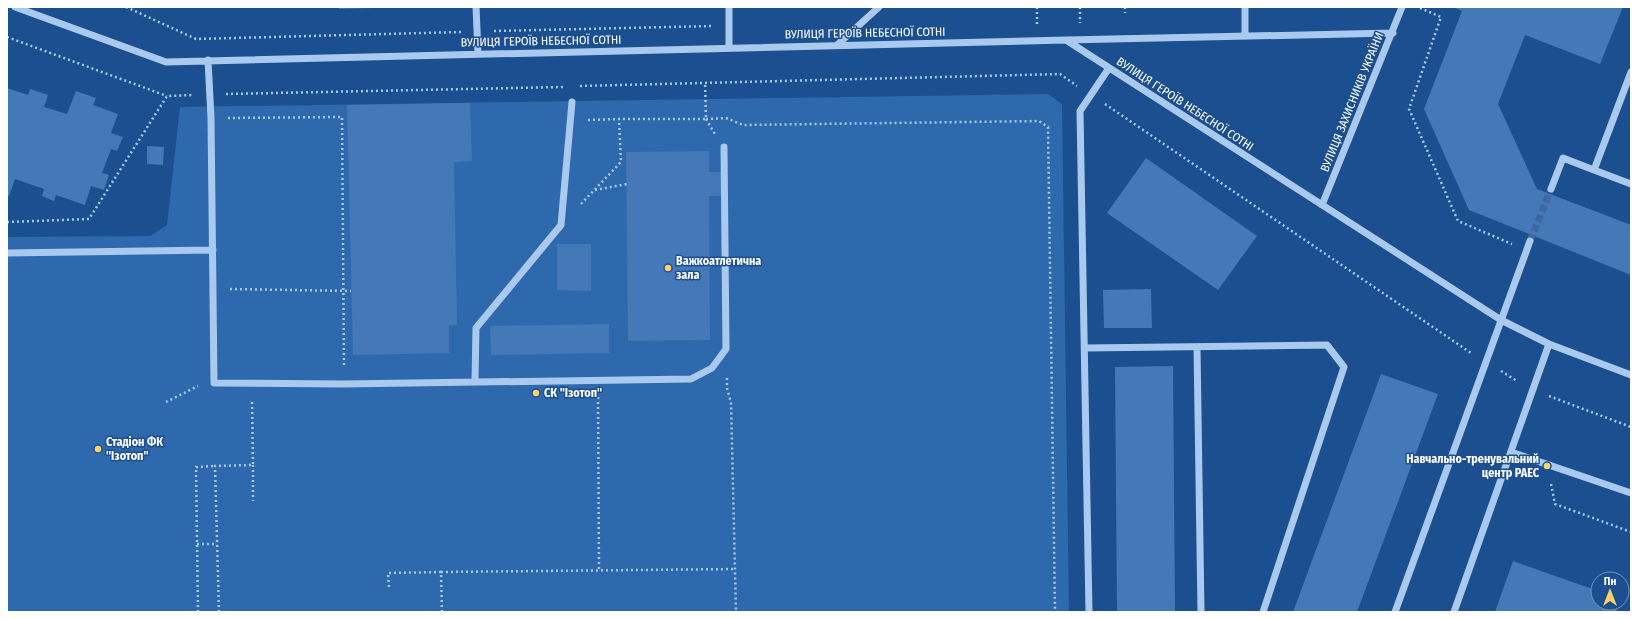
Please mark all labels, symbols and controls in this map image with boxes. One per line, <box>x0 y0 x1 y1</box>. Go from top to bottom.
street label: ВУЛИЦЯ ГЕРОЇВ НЕБЕСНОЇ СОТНІ <box>784 24 946 41</box>
street label: ВУЛИЦЯ ЗАХИСНИКІВ УКРАЇНИ <box>1317 30 1386 174</box>
street label: ВУЛИЦЯ ГЕРОЇВ НЕБЕСНОЇ СОТНІ <box>460 32 622 49</box>
street label: ВУЛИЦЯ ГЕРОЇВ НЕБЕСНОЇ СОТНІ <box>1114 53 1257 154</box>
place label: Важкоатлетична зала <box>676 254 761 282</box>
marker: Важкоатлетична зала <box>663 263 673 273</box>
place label: СК "Ізотоп" <box>544 386 602 400</box>
marker: СК "Ізотоп" <box>531 388 541 398</box>
place label: Стадіон ФК "Ізотоп" <box>106 435 163 463</box>
marker: Стадіон ФК "Ізотоп" <box>93 444 103 454</box>
place label: Навчально-тренувальний центр РАЕС <box>1406 452 1540 480</box>
marker: Навчально-тренувальний центр РАЕС <box>1542 461 1552 471</box>
north arrow <box>1590 571 1630 611</box>
text: Пн <box>1604 575 1616 588</box>

